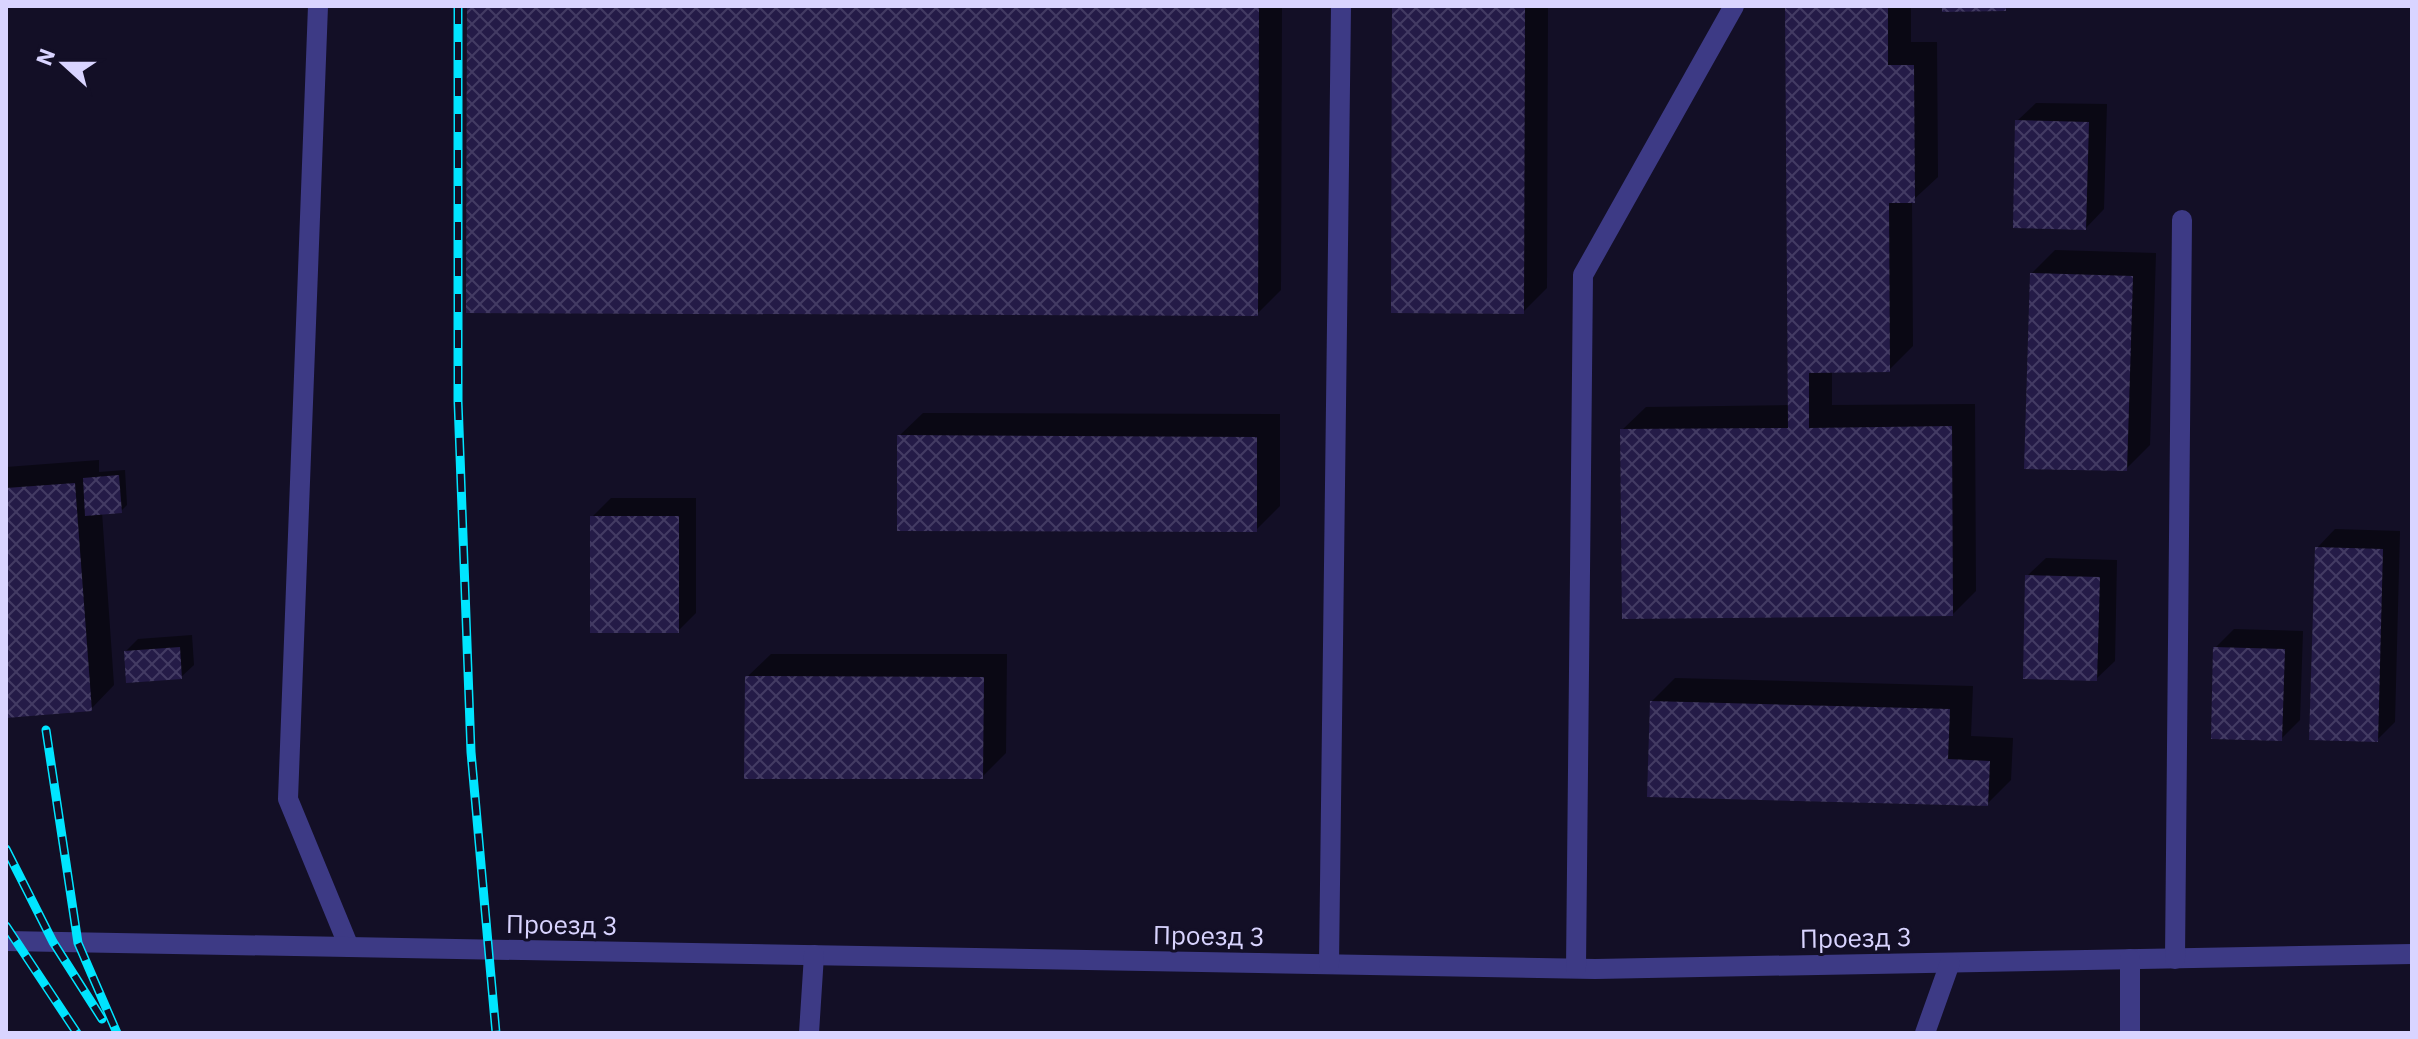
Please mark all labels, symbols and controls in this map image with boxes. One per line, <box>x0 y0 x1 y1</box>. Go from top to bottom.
north arrow <box>24 24 104 104</box>
text: N <box>28 44 61 69</box>
street label: Проезд 3 <box>506 906 618 942</box>
street label: Проезд 3 <box>1153 917 1265 953</box>
street label: Проезд 3 <box>1800 919 1912 955</box>

